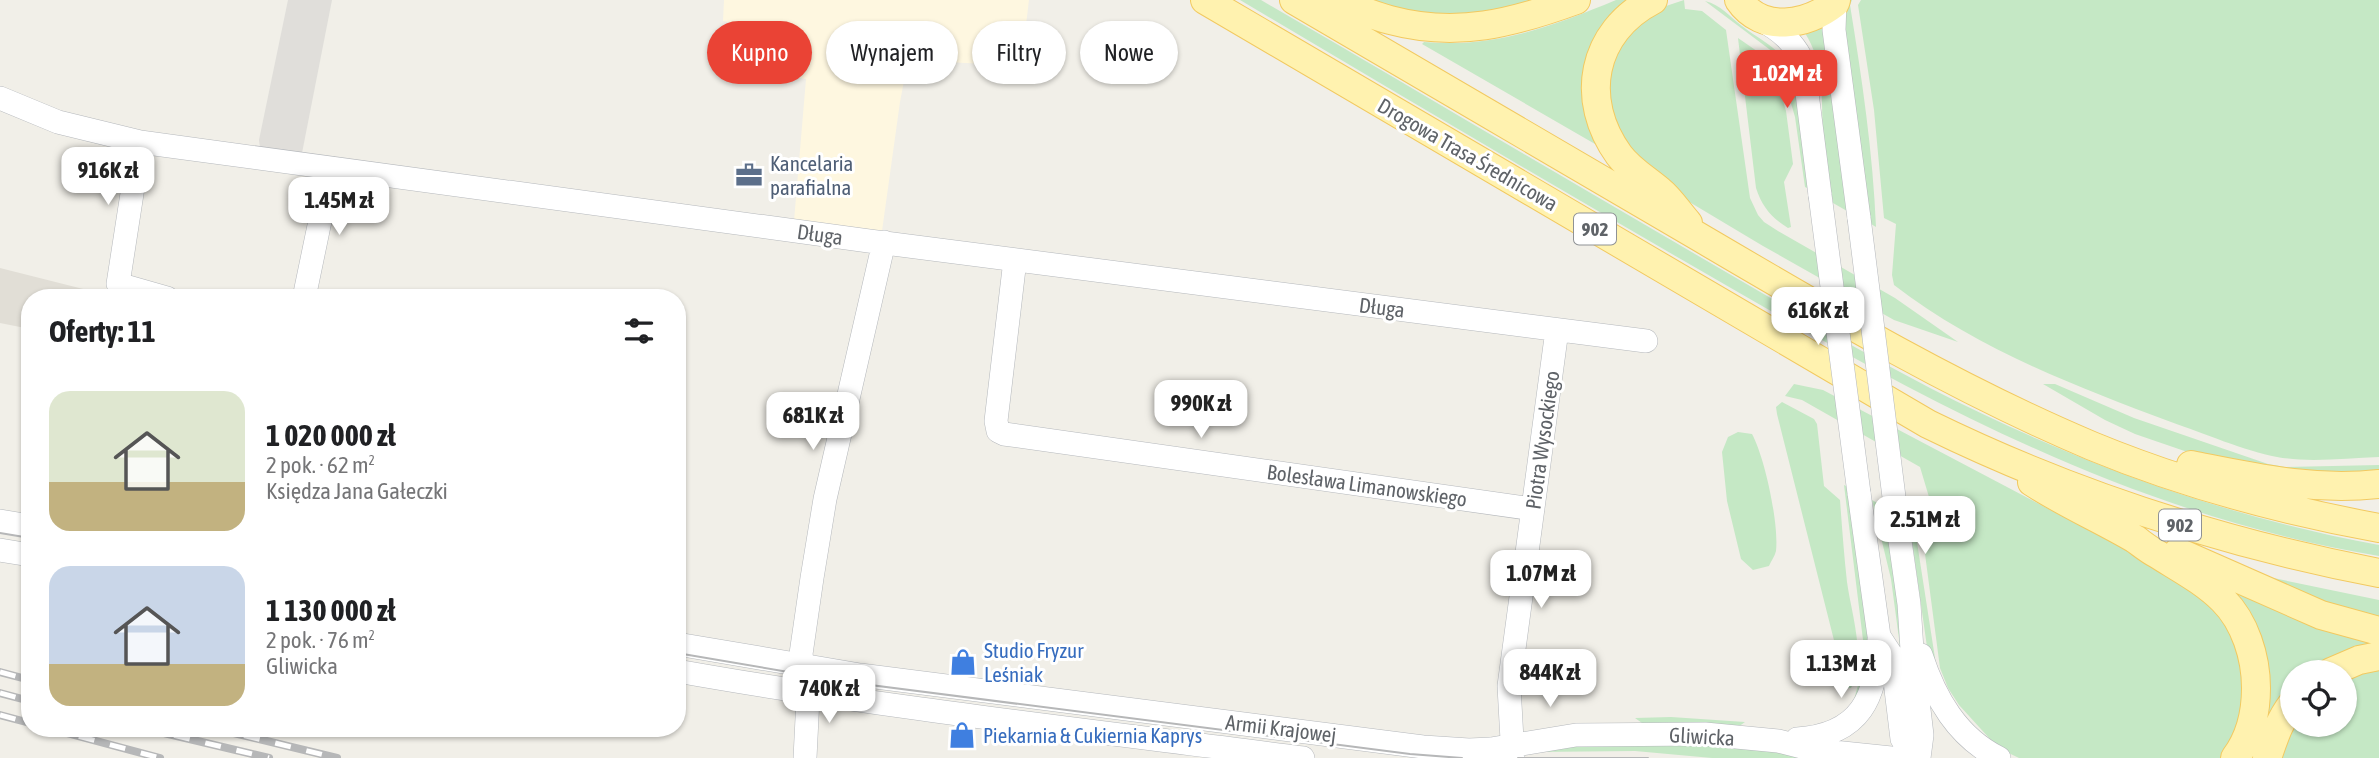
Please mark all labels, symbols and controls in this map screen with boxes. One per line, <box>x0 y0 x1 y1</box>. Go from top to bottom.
chip: Kupno <box>707 21 812 84</box>
chip: Wynajem <box>826 21 958 84</box>
chip: Filtry <box>972 21 1066 84</box>
chip: Nowe <box>1080 21 1178 84</box>
pin: 1.02M zł <box>1715 50 1859 110</box>
text: 1.02M zł <box>1752 60 1822 86</box>
street label: Drogowa Trasa Średnicowa <box>1374 93 1562 215</box>
pin: 916K zł <box>43 148 173 207</box>
place label: Kancelaria parafialna <box>770 151 853 199</box>
text: 916K zł <box>77 157 139 183</box>
office icon: Kancelaria parafialna <box>734 160 764 190</box>
pin: 1.45M zł <box>267 177 411 237</box>
text: 1.45M zł <box>304 187 374 213</box>
road number: 902 <box>1574 214 1616 244</box>
street label: Długa <box>796 219 844 249</box>
pin: 616K zł <box>1753 288 1883 347</box>
street label: Długa <box>1358 292 1406 322</box>
text: 616K zł <box>1787 297 1849 323</box>
icon: filters <box>620 312 658 350</box>
text: Oferty: 11 <box>49 314 156 348</box>
street label: Piotra Wysockiego <box>1520 369 1564 511</box>
pin: 990K zł <box>1136 380 1266 440</box>
text: 990K zł <box>1170 390 1232 416</box>
pin: 681K zł <box>748 392 878 452</box>
text: 681K zł <box>782 402 844 428</box>
text: 1 020 000 zł <box>266 418 396 452</box>
icon: home <box>105 419 189 503</box>
text: 2 pok. · 62 m² <box>266 452 375 478</box>
street label: Bolesława Limanowskiego <box>1266 459 1468 511</box>
text: Księdza Jana Gałeczki <box>266 478 448 504</box>
pin: 2.51M zł <box>1853 496 1997 556</box>
text: 2.51M zł <box>1890 506 1960 532</box>
road number: 902 <box>2159 510 2201 540</box>
pin: 1.07M zł <box>1469 550 1613 610</box>
text: 1.07M zł <box>1506 560 1576 586</box>
text: 1 130 000 zł <box>266 593 396 627</box>
icon: home <box>105 594 189 678</box>
text: 2 pok. · 76 m² <box>266 627 375 653</box>
place label: Studio Fryzur Leśniak <box>984 638 1084 686</box>
pin: 1.13M zł <box>1769 640 1913 700</box>
shop icon: Studio Fryzur Leśniak <box>948 647 978 677</box>
pin: 844K zł <box>1485 650 1615 709</box>
text: 1.13M zł <box>1806 650 1876 676</box>
text: Gliwicka <box>266 653 338 679</box>
text: 844K zł <box>1519 659 1581 685</box>
map controls <box>2280 660 2357 737</box>
button: locate <box>2280 660 2357 737</box>
pin: 740K zł <box>764 666 894 725</box>
text: 740K zł <box>798 675 860 701</box>
street label: Armii Krajowej <box>1224 709 1338 747</box>
shop icon: Piekarnia & Cukiernia Kaprys <box>947 720 977 750</box>
street label: Gliwicka <box>1669 722 1735 750</box>
place label: Piekarnia & Cukiernia Kaprys <box>983 723 1202 747</box>

